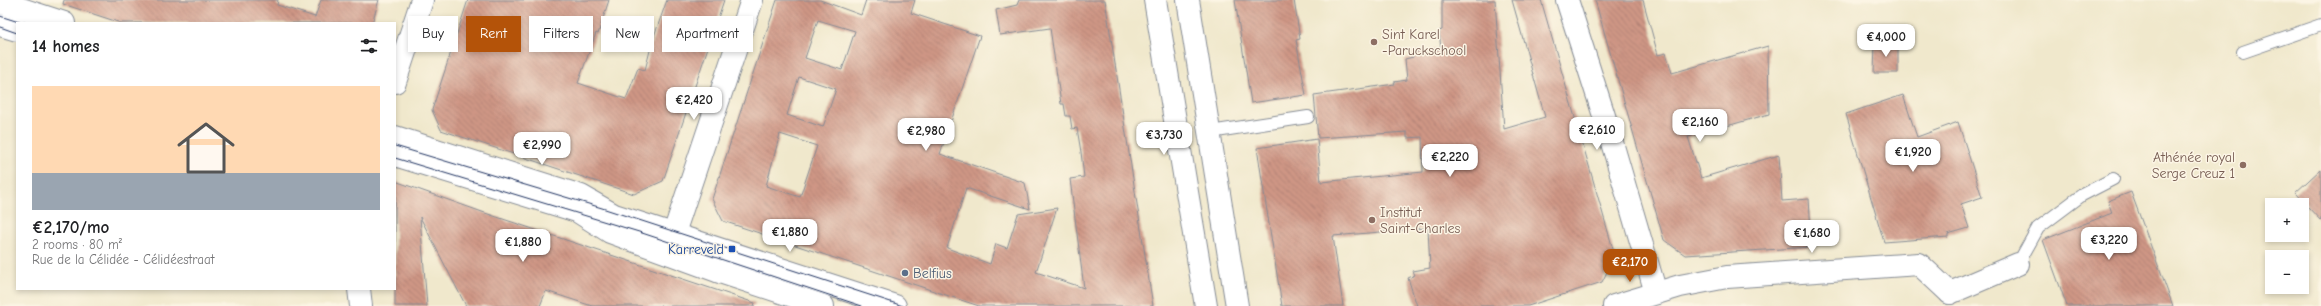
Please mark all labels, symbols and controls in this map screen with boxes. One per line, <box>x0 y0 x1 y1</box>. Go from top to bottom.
chip: Buy <box>408 16 458 52</box>
chip: Rent <box>466 16 521 52</box>
chip: Filters <box>529 16 593 52</box>
chip: New <box>601 16 654 52</box>
chip: Apartment <box>662 16 753 52</box>
pin: €4,000 <box>1853 24 1919 58</box>
place label: Sint Karel -Paruckschool <box>1382 26 1466 59</box>
text: €4,000 <box>1866 29 1906 44</box>
icon: filters <box>358 35 380 57</box>
text: 14 homes <box>32 37 99 56</box>
marker: Sint Karel -Paruckschool <box>1369 37 1379 47</box>
pin: €2,420 <box>661 87 727 121</box>
text: €2,420 <box>675 92 713 107</box>
pin: €2,160 <box>1667 109 1733 143</box>
icon: home <box>170 112 242 184</box>
text: €2,160 <box>1681 114 1719 129</box>
pin: €2,610 <box>1564 117 1630 151</box>
pin: €2,980 <box>893 118 959 152</box>
pin: €3,730 <box>1131 122 1197 156</box>
text: €2,610 <box>1578 122 1616 137</box>
text: €2,980 <box>907 123 945 138</box>
text: €3,730 <box>1145 127 1183 142</box>
pin: €2,990 <box>509 132 575 166</box>
text: €2,990 <box>523 137 561 152</box>
pin: €1,920 <box>1880 139 1946 173</box>
pin: €2,220 <box>1417 144 1483 178</box>
text: €1,920 <box>1894 144 1932 159</box>
text: €2,220 <box>1431 149 1469 164</box>
place label: Athénée royal Serge Creuz 1 <box>2152 149 2235 182</box>
marker: Athénée royal Serge Creuz 1 <box>2238 160 2248 170</box>
map controls <box>2265 198 2309 294</box>
button: + <box>2265 198 2309 242</box>
place label: Institut Saint-Charles <box>1380 204 1460 237</box>
marker: Institut Saint-Charles <box>1367 215 1377 225</box>
text: €2,170/mo <box>32 218 109 237</box>
pin: €1,880 <box>757 219 823 253</box>
pin: €1,680 <box>1779 220 1845 254</box>
text: €1,880 <box>771 224 809 239</box>
text: €1,680 <box>1793 225 1831 240</box>
pin: €3,220 <box>2076 227 2142 261</box>
pin: €1,880 <box>490 229 556 263</box>
text: €3,220 <box>2090 232 2128 247</box>
text: €1,880 <box>504 234 542 249</box>
text: 2 rooms · 80 m² <box>32 237 122 252</box>
place label: Karreveld <box>668 241 724 258</box>
marker: Karreveld <box>727 244 737 254</box>
pin: €2,170 <box>1597 249 1663 283</box>
button: − <box>2265 250 2309 294</box>
text: Rue de la Célidée - Célidéestraat <box>32 252 214 267</box>
text: €2,170 <box>1612 254 1648 269</box>
place label: Belfius <box>913 265 952 282</box>
marker: Belfius <box>900 268 910 278</box>

